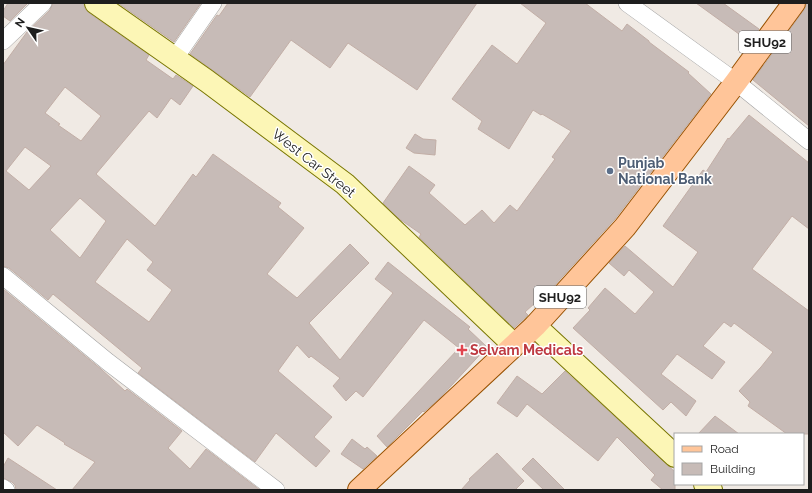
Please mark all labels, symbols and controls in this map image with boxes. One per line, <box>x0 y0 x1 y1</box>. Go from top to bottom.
north arrow <box>8 8 48 48</box>
text: N <box>12 16 28 30</box>
road number: SHU92 <box>739 31 791 53</box>
street label: West Car Street <box>269 126 359 201</box>
place label: Punjab National Bank <box>618 155 712 187</box>
marker: Punjab National Bank <box>605 166 615 176</box>
road number: SHU92 <box>534 286 586 308</box>
place label: Selvam Medicals <box>470 342 583 358</box>
marker: Selvam Medicals <box>457 345 467 355</box>
legend <box>674 433 804 485</box>
text: Road <box>710 442 739 456</box>
text: Building <box>710 462 756 476</box>

